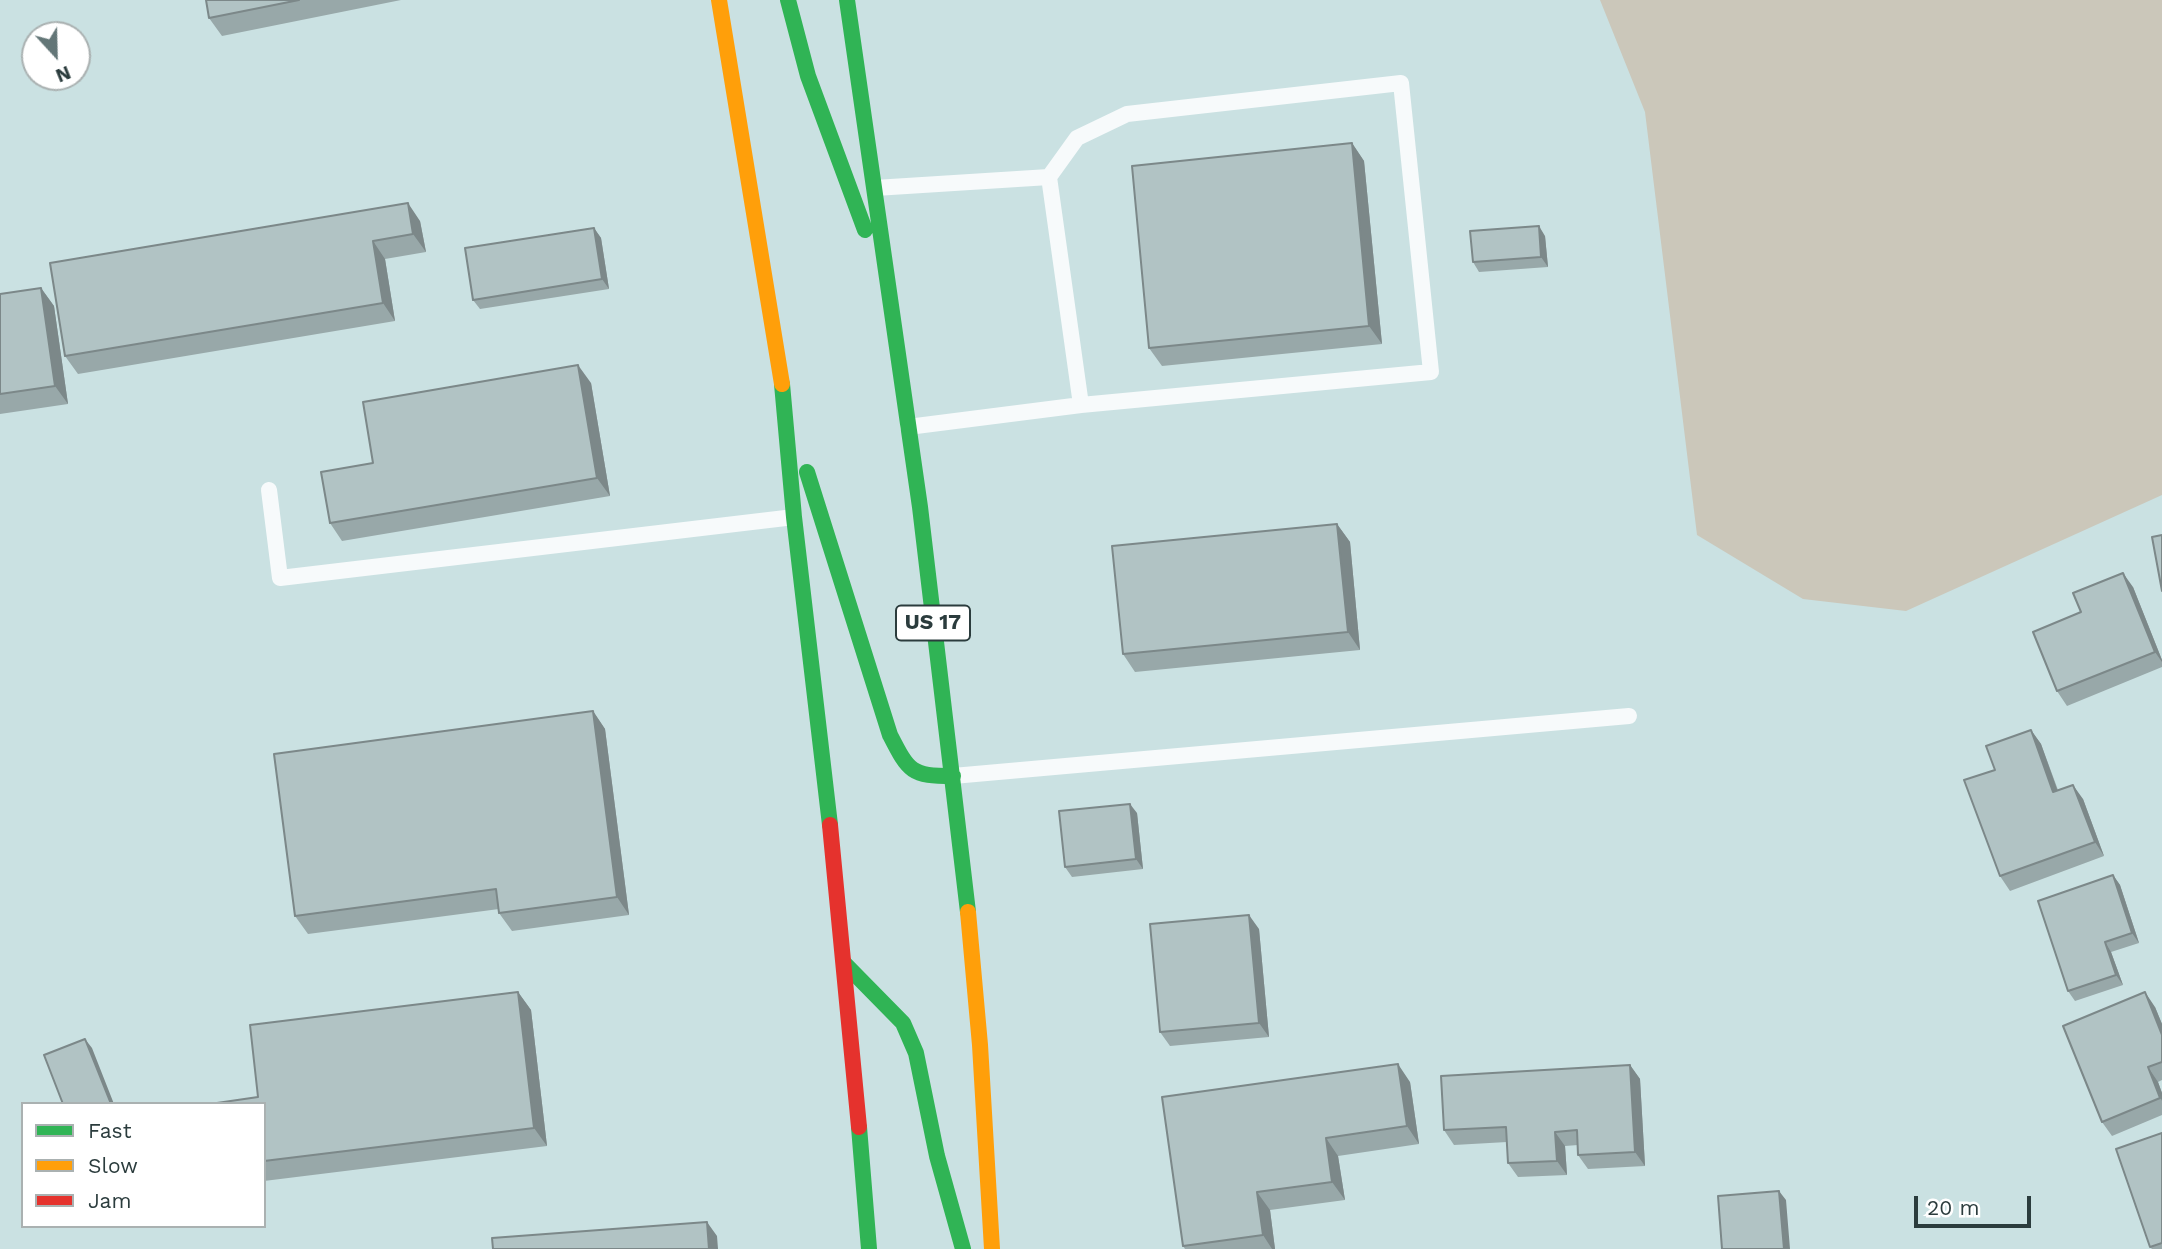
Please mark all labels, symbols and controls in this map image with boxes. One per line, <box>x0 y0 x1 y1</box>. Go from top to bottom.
north arrow <box>21 21 91 91</box>
text: N <box>52 61 74 87</box>
road number: US 17 <box>896 606 970 640</box>
legend <box>21 1102 266 1228</box>
text: Fast <box>88 1118 132 1143</box>
text: Slow <box>88 1153 138 1178</box>
scale bar <box>1917 1182 2034 1226</box>
text: Jam <box>88 1188 131 1213</box>
text: 20 m <box>1927 1195 1979 1220</box>

